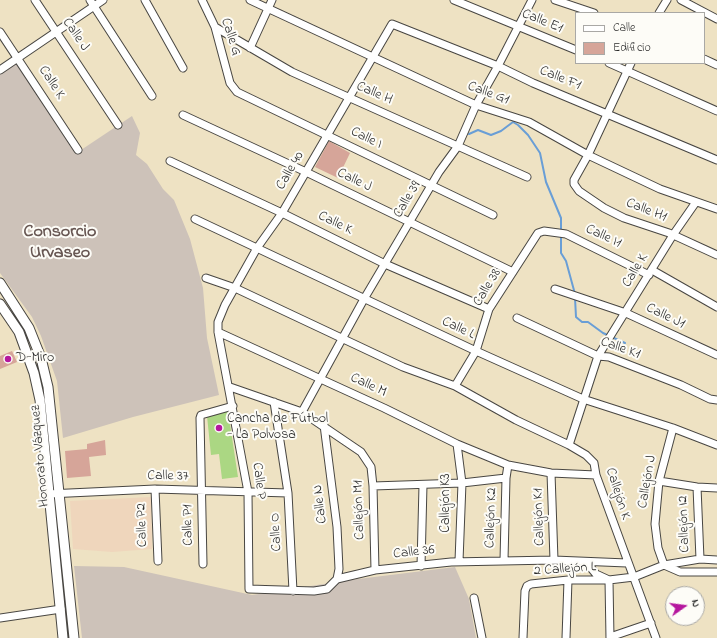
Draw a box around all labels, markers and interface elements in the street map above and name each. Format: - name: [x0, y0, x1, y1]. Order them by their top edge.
- street label: Calle E1: [519, 6, 565, 38]
- legend: [575, 12, 705, 64]
- street label: Calle J: [58, 15, 92, 55]
- street label: Calle G: [216, 16, 244, 58]
- text: Calle: [613, 19, 635, 37]
- text: Edificio: [613, 39, 651, 57]
- street label: Calle K: [34, 63, 68, 103]
- street label: Calle F1: [537, 63, 583, 95]
- street label: Calle H: [353, 79, 395, 109]
- street label: Calle G1: [465, 79, 511, 109]
- street label: Calle I: [347, 124, 385, 154]
- street label: Calle 40: [273, 149, 309, 193]
- street label: Calle J: [334, 165, 374, 197]
- street label: Calle 39: [391, 179, 425, 221]
- street label: Calle H1: [623, 196, 669, 226]
- street label: Calle K: [315, 208, 355, 240]
- street label: Calle I1: [582, 221, 624, 253]
- district label: Consorcio Urvaseo: [24, 222, 96, 264]
- street label: Calle K: [619, 251, 653, 291]
- street label: Calle 38: [470, 266, 506, 310]
- street label: Calle J1: [643, 300, 687, 334]
- street label: Calle L: [439, 314, 477, 344]
- street label: Calle K1: [598, 334, 642, 364]
- place label: D-Miro: [16, 351, 54, 367]
- marker: D-Miro: [3, 354, 13, 364]
- street label: Calle M: [347, 370, 389, 402]
- street label: Honorato Vázquez: [28, 404, 54, 508]
- place label: Cancha de Fútbol - La Polvosa: [227, 412, 328, 444]
- marker: Cancha de Fútbol - La Polvosa: [214, 423, 224, 433]
- street label: Callejón J: [635, 454, 661, 510]
- street label: Calle P: [247, 462, 269, 500]
- street label: Callejón K: [601, 466, 633, 522]
- street label: Calle 37: [147, 468, 189, 486]
- street label: Callejón K3: [439, 473, 455, 533]
- street label: Callejón M1: [351, 480, 369, 540]
- street label: Calle N: [310, 484, 332, 524]
- street label: Callejón K2: [483, 487, 501, 549]
- street label: Callejón K1: [531, 488, 549, 546]
- street label: Callejón I2: [676, 495, 694, 553]
- street label: Calle P2: [134, 503, 152, 547]
- street label: Calle P1: [180, 504, 198, 546]
- street label: Calle O: [268, 512, 286, 552]
- street label: Calle 36: [392, 542, 436, 564]
- street label: 2 Callejón L: [533, 559, 597, 581]
- north arrow: [665, 586, 705, 626]
- text: N: [687, 598, 704, 609]

